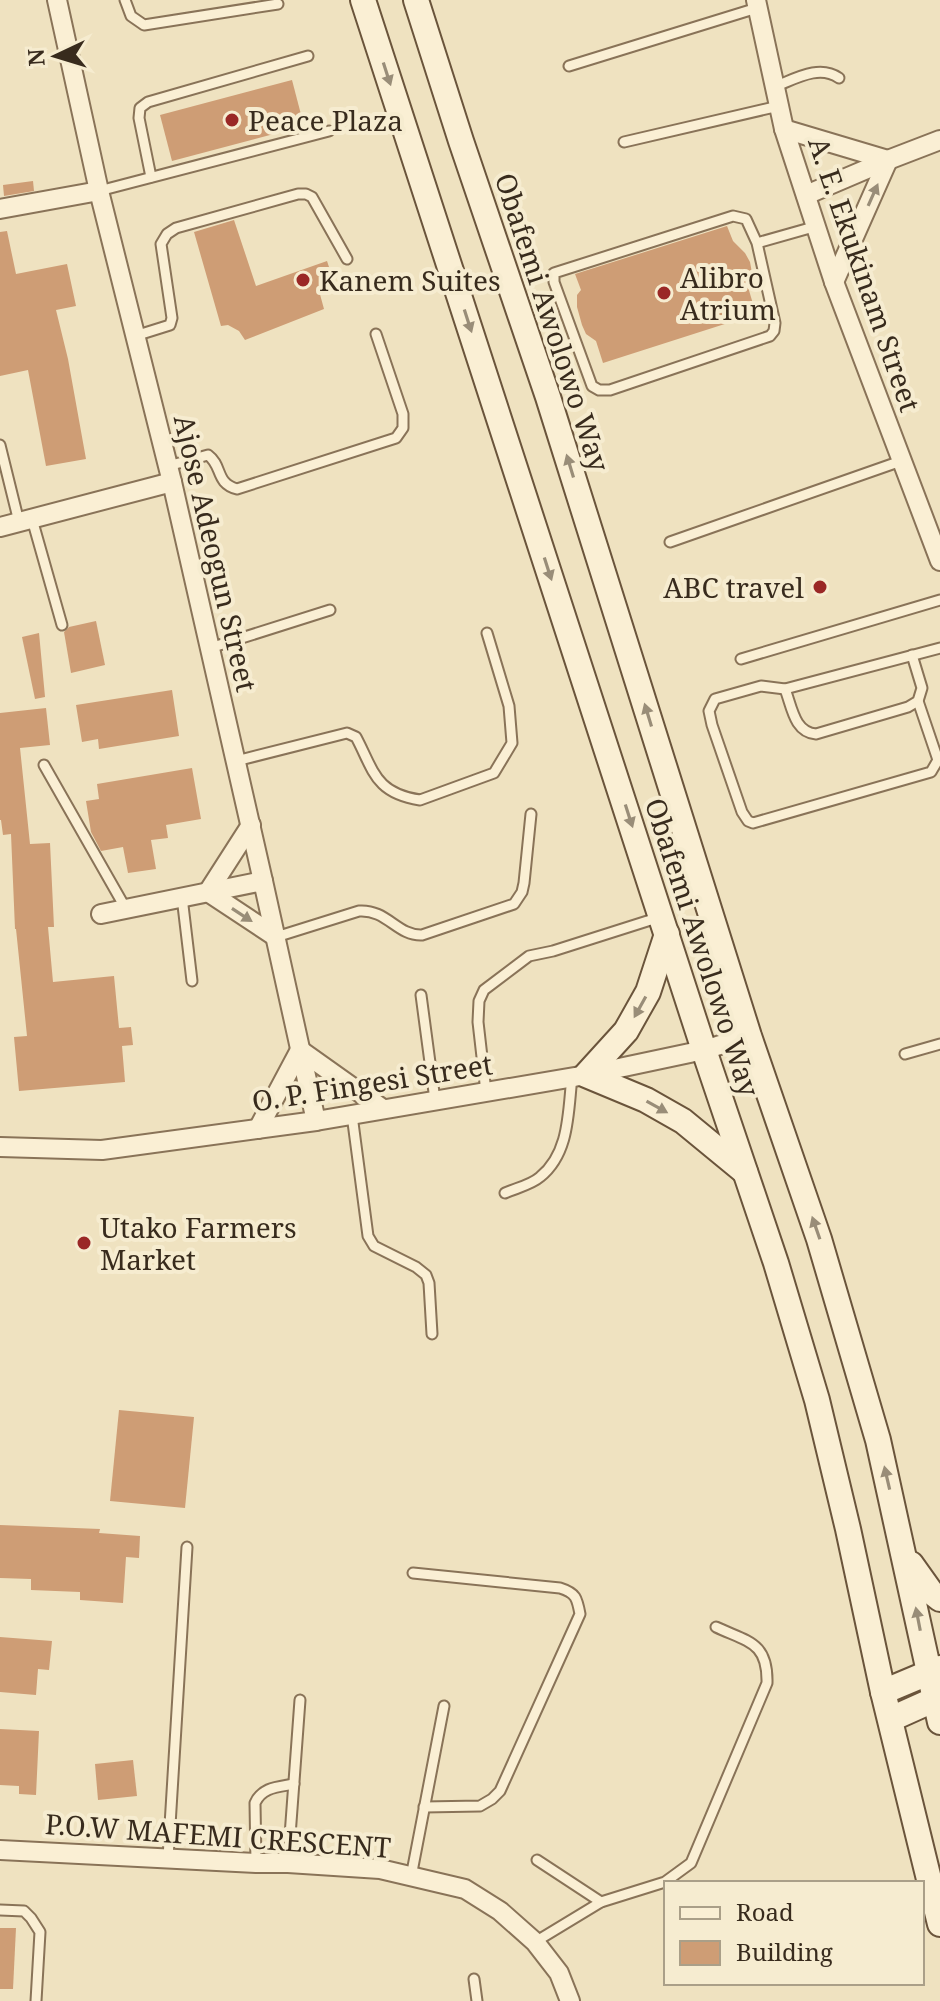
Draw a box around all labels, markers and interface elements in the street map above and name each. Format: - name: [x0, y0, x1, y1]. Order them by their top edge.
- north arrow: [16, 16, 96, 96]
- text: N: [19, 48, 51, 67]
- one-way arrow: [381, 63, 393, 87]
- place label: Peace Plaza: [248, 101, 403, 139]
- marker: Peace Plaza: [223, 111, 241, 129]
- street label: A. E. Ekukinam Street: [800, 131, 930, 417]
- street label: Obafemi Awolowo Way: [487, 168, 619, 476]
- one-way arrow: [866, 184, 879, 207]
- place label: Alibro Atrium: [680, 258, 776, 328]
- place label: Kanem Suites: [319, 261, 501, 299]
- marker: Kanem Suites: [294, 271, 312, 289]
- marker: Alibro Atrium: [655, 284, 673, 302]
- one-way arrow: [463, 309, 475, 333]
- street label: Ajose Adeogun Street: [166, 411, 266, 695]
- one-way arrow: [563, 454, 576, 478]
- one-way arrow: [543, 557, 555, 581]
- place label: ABC travel: [663, 568, 804, 606]
- marker: ABC travel: [811, 578, 829, 596]
- one-way arrow: [641, 702, 654, 726]
- street label: Obafemi Awolowo Way: [637, 793, 769, 1101]
- one-way arrow: [623, 804, 635, 828]
- one-way arrow: [231, 907, 253, 921]
- one-way arrow: [633, 995, 647, 1018]
- street label: O. P. Fingesi Street: [249, 1044, 495, 1120]
- one-way arrow: [646, 1099, 668, 1113]
- place label: Utako Farmers Market: [100, 1208, 297, 1278]
- one-way arrow: [809, 1216, 821, 1240]
- marker: Utako Farmers Market: [75, 1234, 93, 1252]
- one-way arrow: [880, 1465, 893, 1490]
- one-way arrow: [911, 1606, 923, 1631]
- street label: P.O.W MAFEMI CRESCENT: [44, 1804, 392, 1866]
- legend: [664, 1881, 924, 1985]
- text: Road: [736, 1895, 794, 1928]
- text: Building: [736, 1935, 833, 1968]

